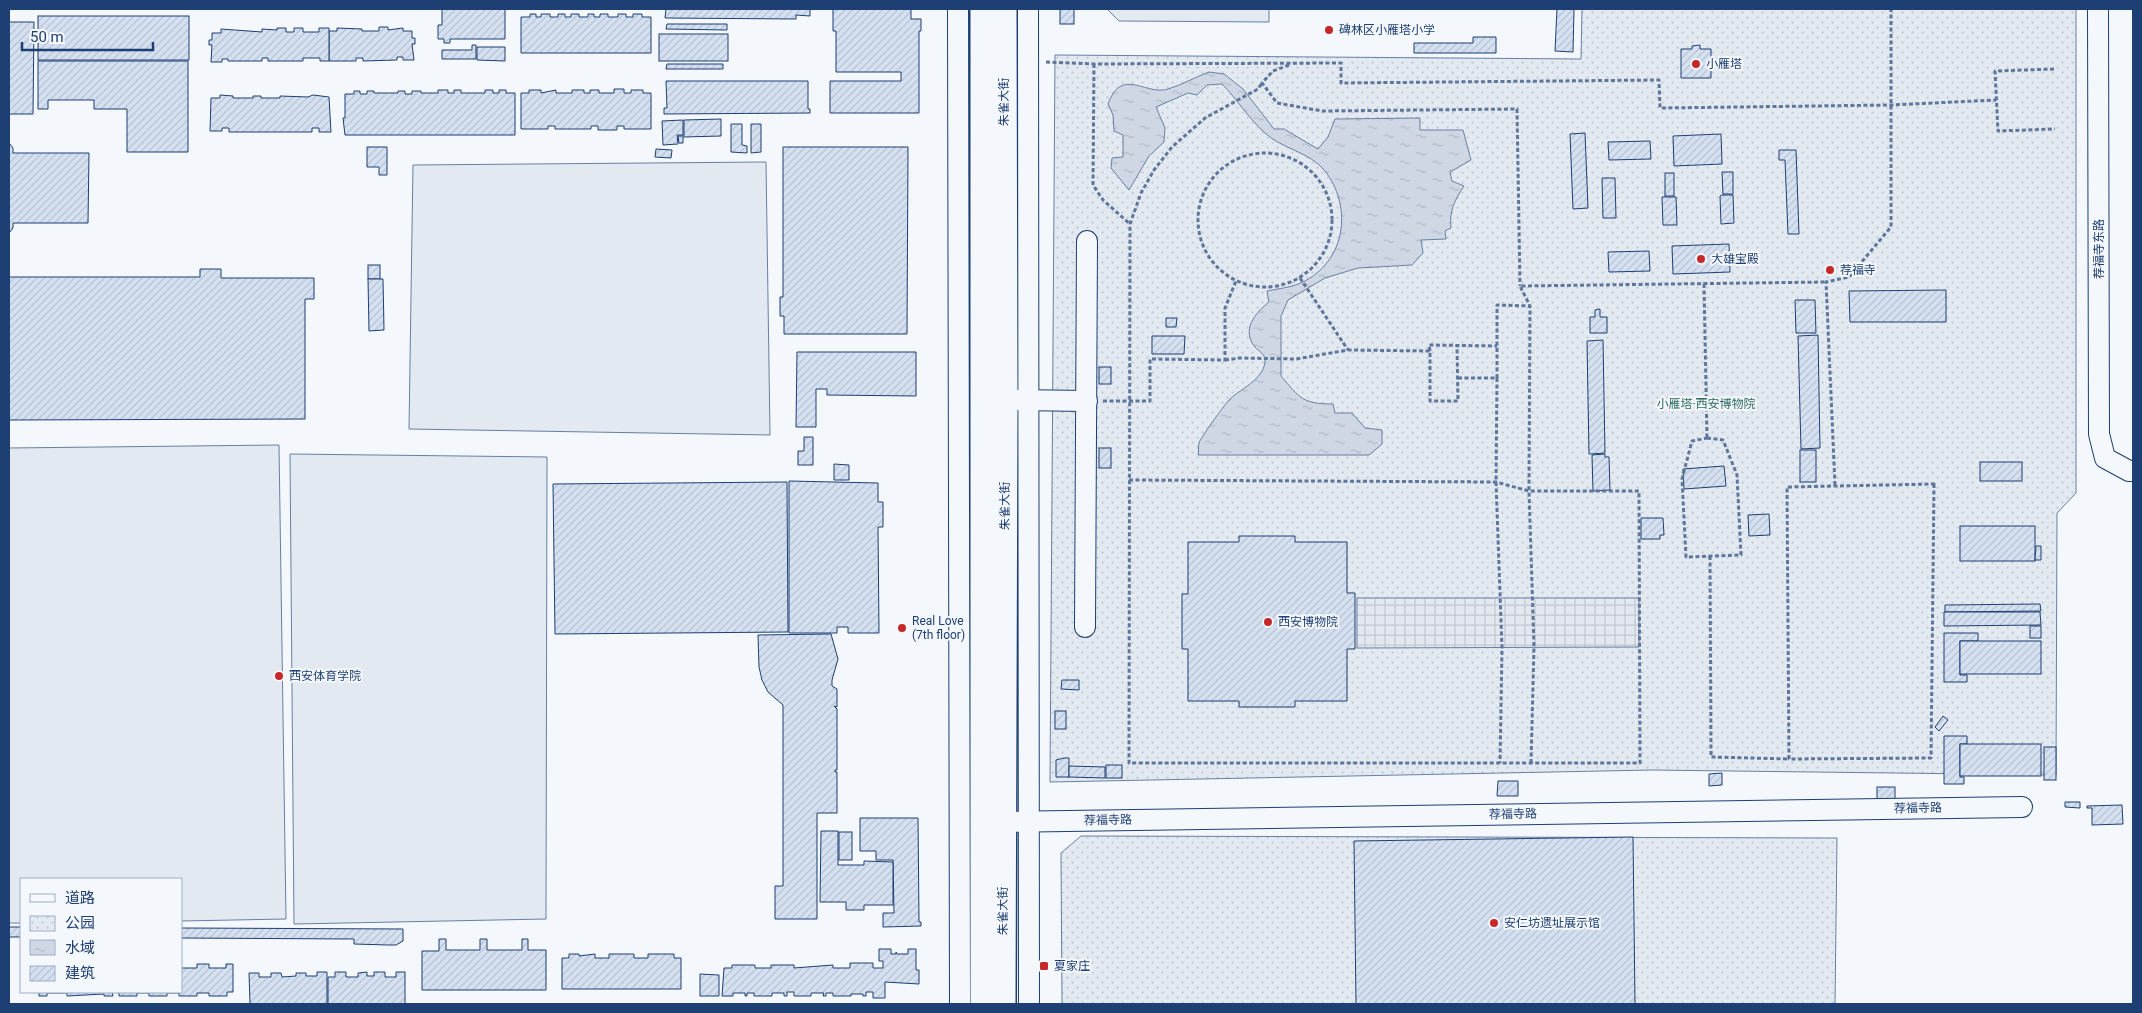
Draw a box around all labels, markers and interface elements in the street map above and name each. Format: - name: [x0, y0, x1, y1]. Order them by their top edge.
- scale bar: [22, 20, 154, 52]
- place label: 碑林区小雁塔小学: [1339, 23, 1435, 37]
- marker: 碑林区小雁塔小学: [1323, 24, 1335, 36]
- text: 50 m: [30, 28, 64, 46]
- place label: 小雁塔: [1706, 57, 1742, 71]
- marker: 小雁塔: [1690, 58, 1702, 70]
- street label: 朱雀大街: [997, 78, 1011, 126]
- street label: 荐福寺东路: [2092, 219, 2106, 279]
- place label: 大雄宝殿: [1711, 252, 1759, 266]
- marker: 大雄宝殿: [1695, 253, 1707, 265]
- place label: 荐福寺: [1840, 263, 1876, 277]
- marker: 荐福寺: [1824, 264, 1836, 276]
- park label: 小雁塔·西安博物院: [1656, 397, 1756, 411]
- street label: 朱雀大街: [998, 482, 1012, 530]
- place label: Real Love (7th floor): [912, 614, 965, 642]
- place label: 西安博物院: [1278, 615, 1338, 629]
- marker: 西安博物院: [1262, 616, 1274, 628]
- marker: Real Love (7th floor): [896, 622, 908, 634]
- place label: 西安体育学院: [289, 669, 361, 683]
- marker: 西安体育学院: [273, 670, 285, 682]
- street label: 荐福寺路: [1894, 801, 1942, 815]
- street label: 荐福寺路: [1489, 807, 1537, 821]
- street label: 荐福寺路: [1084, 813, 1132, 827]
- legend: [20, 878, 182, 993]
- street label: 朱雀大街: [996, 887, 1010, 935]
- text: 道路: [65, 889, 95, 907]
- text: 公园: [65, 914, 95, 932]
- place label: 安仁坊遗址展示馆: [1504, 916, 1600, 930]
- marker: 安仁坊遗址展示馆: [1488, 917, 1500, 929]
- text: 水域: [65, 939, 95, 957]
- place label: 夏家庄: [1054, 959, 1090, 973]
- marker: 夏家庄: [1038, 960, 1050, 972]
- text: 建筑: [65, 964, 95, 982]

